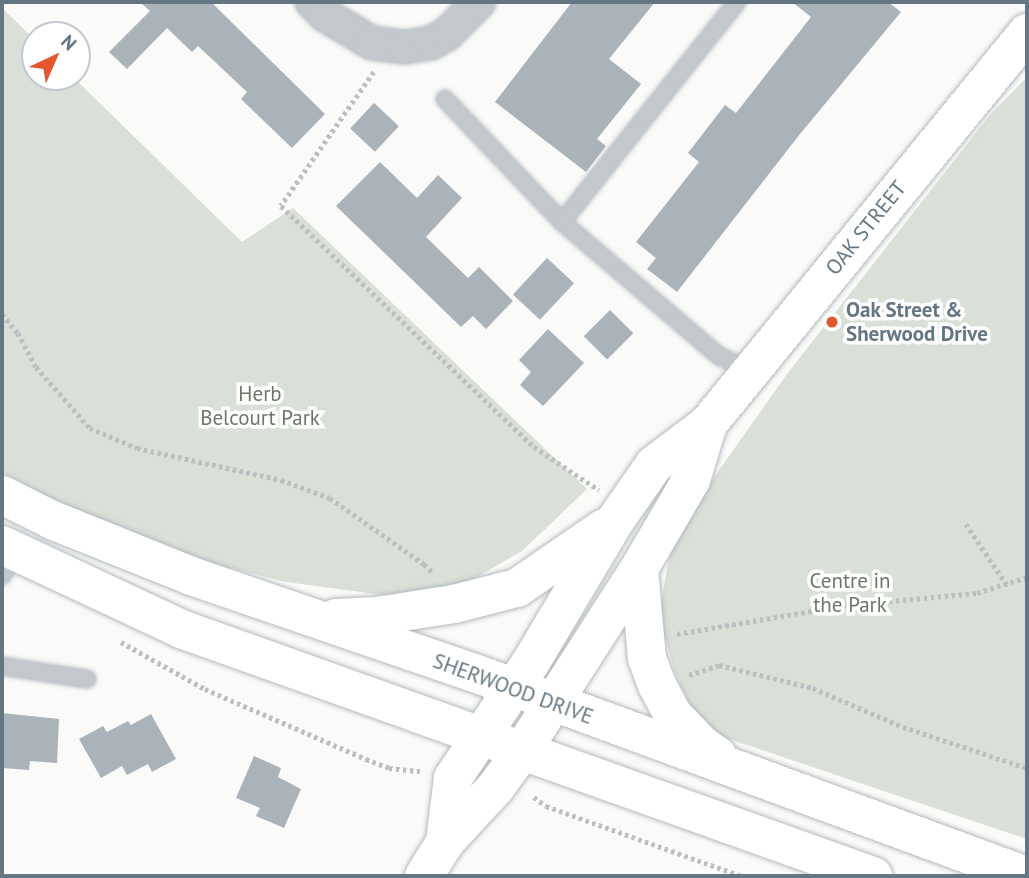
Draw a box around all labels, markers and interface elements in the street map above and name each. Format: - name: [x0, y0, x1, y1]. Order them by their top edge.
- north arrow: [21, 21, 91, 91]
- text: N: [56, 29, 82, 55]
- street label: OAK STREET: [820, 176, 912, 280]
- place label: Oak Street & Sherwood Drive: [846, 297, 988, 347]
- marker: Oak Street & Sherwood Drive: [824, 314, 840, 330]
- park label: Herb Belcourt Park: [200, 381, 320, 431]
- park label: Centre in the Park: [809, 568, 891, 618]
- street label: SHERWOOD DRIVE: [429, 648, 597, 730]

